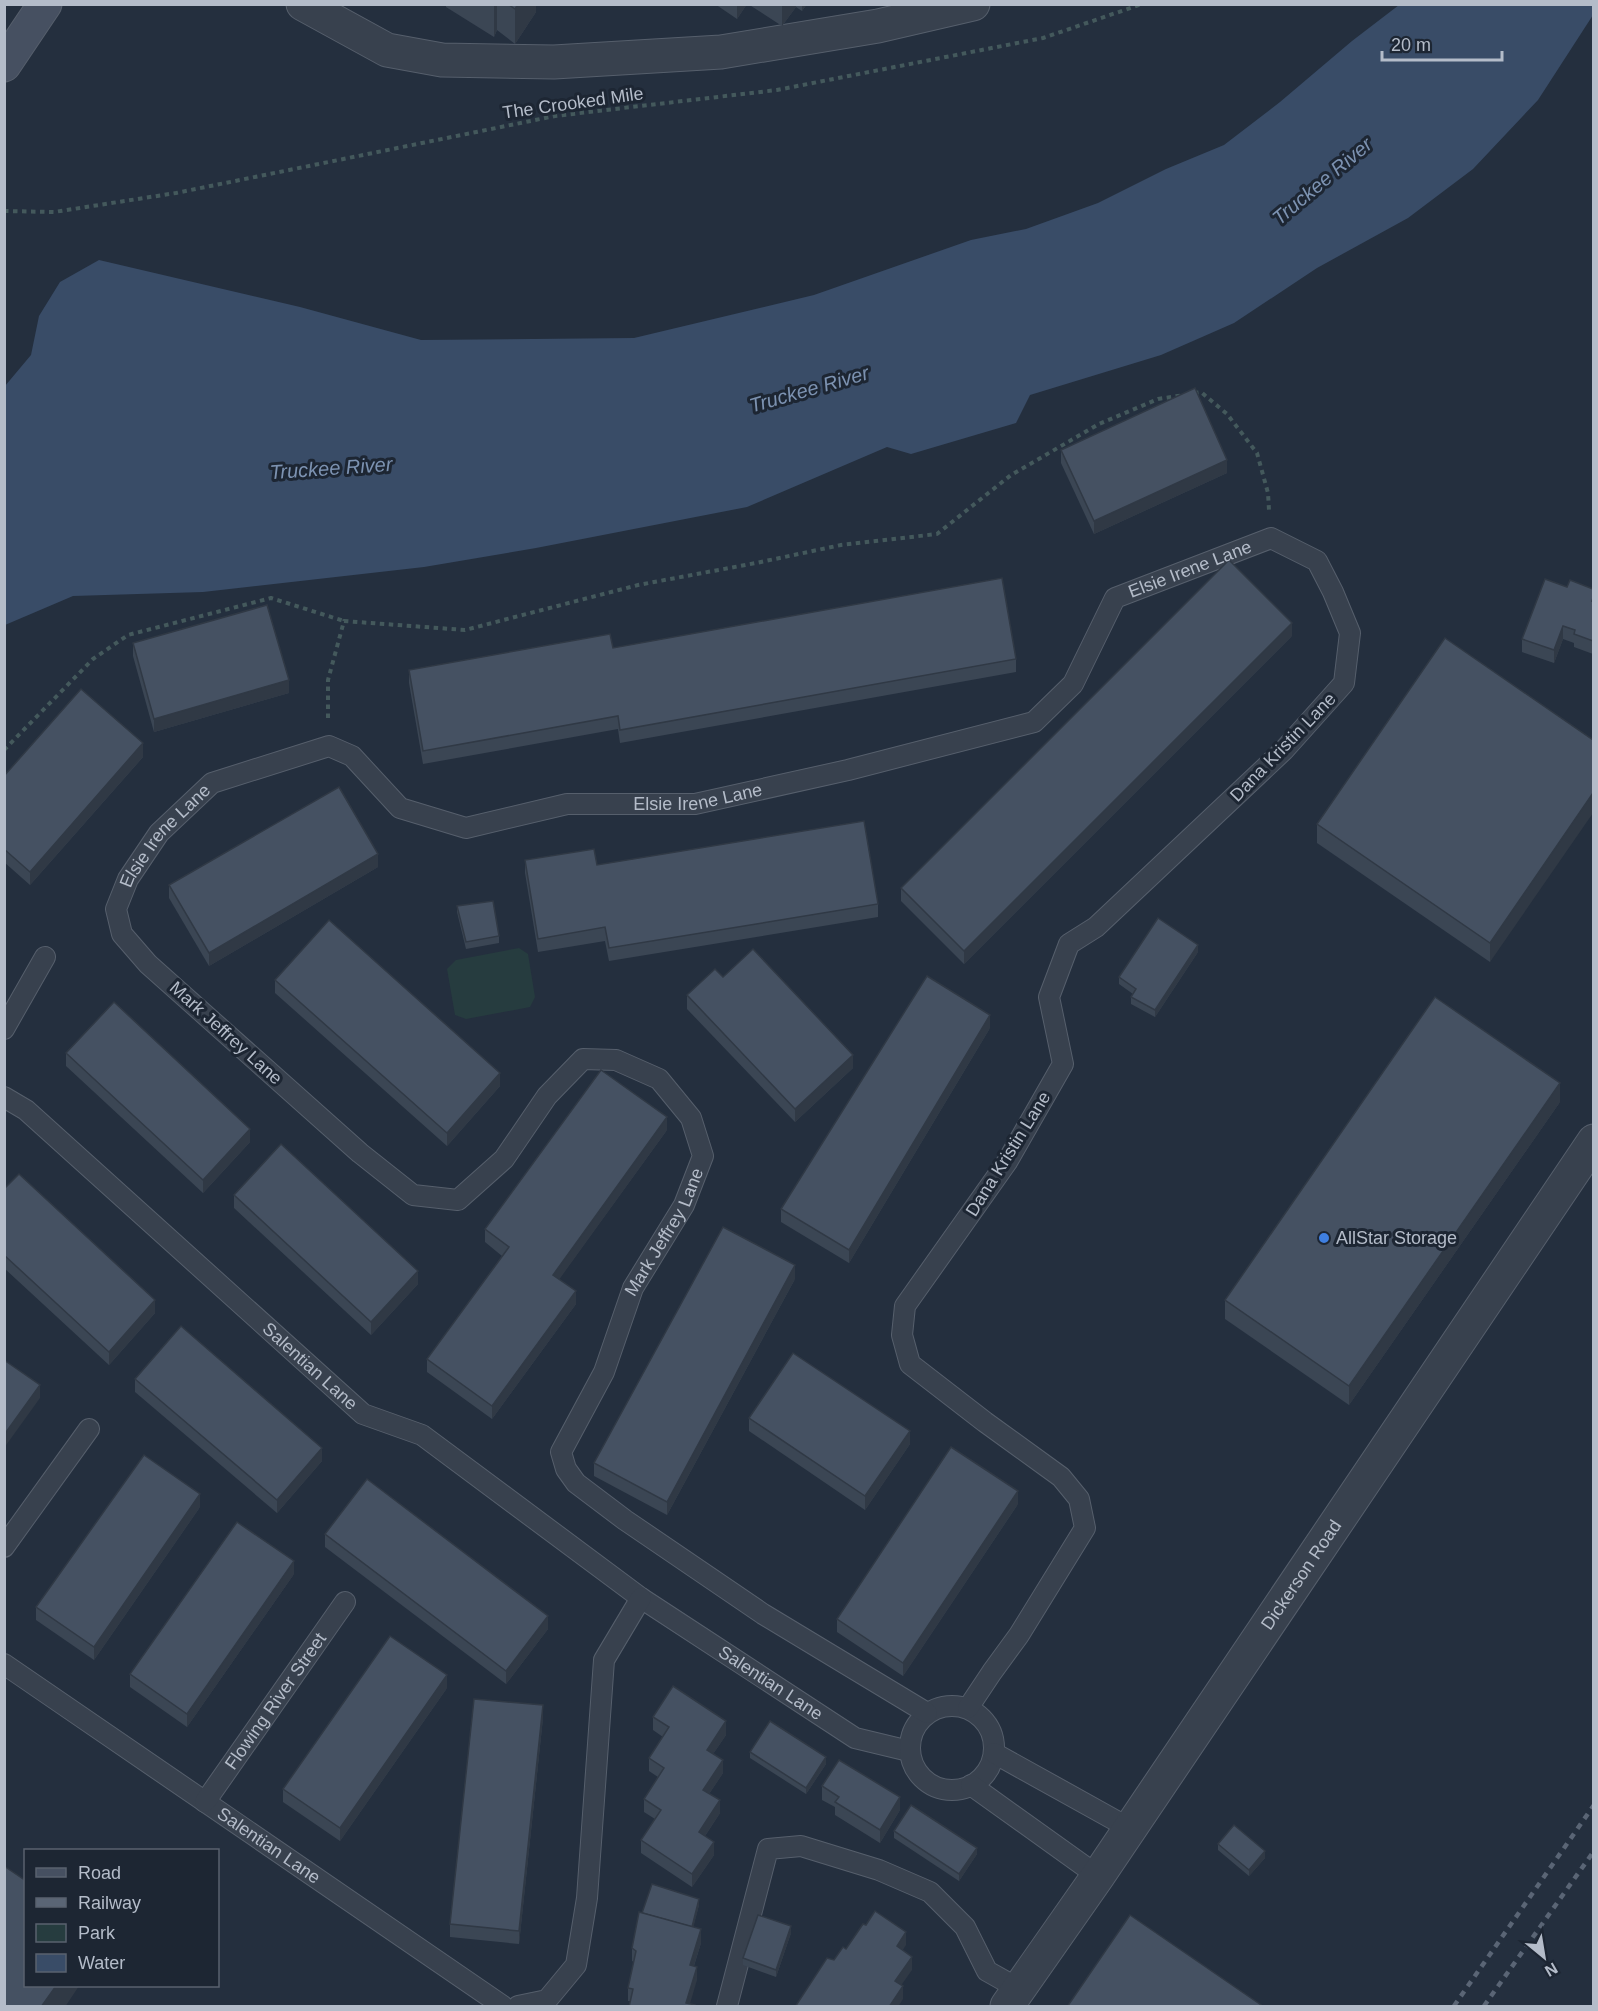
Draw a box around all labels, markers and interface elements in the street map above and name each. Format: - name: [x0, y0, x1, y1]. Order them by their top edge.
- scale bar: [1382, 24, 1502, 62]
- text: 20 m: [1391, 35, 1431, 55]
- street label: The Crooked Mile: [501, 83, 645, 123]
- water label: Truckee River: [1268, 132, 1377, 229]
- water label: Truckee River: [747, 361, 872, 417]
- water label: Truckee River: [269, 453, 394, 483]
- street label: Elsie Irene Lane: [1126, 536, 1254, 602]
- street label: Dana Kristin Lane: [1226, 689, 1340, 805]
- street label: Elsie Irene Lane: [633, 779, 764, 814]
- street label: Elsie Irene Lane: [116, 780, 214, 890]
- street label: Mark Jeffrey Lane: [166, 977, 286, 1089]
- street label: Dana Kristin Lane: [962, 1088, 1054, 1220]
- street label: Mark Jeffrey Lane: [621, 1165, 707, 1300]
- place label: AllStar Storage: [1336, 1228, 1457, 1248]
- marker: AllStar Storage: [1317, 1231, 1331, 1245]
- street label: Salentian Lane: [259, 1318, 361, 1414]
- street label: Dickerson Road: [1257, 1516, 1345, 1634]
- street label: Flowing River Street: [221, 1629, 330, 1773]
- street label: Salentian Lane: [715, 1642, 826, 1724]
- street label: Salentian Lane: [214, 1803, 324, 1888]
- legend: [24, 1849, 219, 1987]
- text: Road: [78, 1863, 121, 1883]
- text: Railway: [78, 1893, 141, 1913]
- text: Park: [78, 1923, 116, 1943]
- north arrow: [1514, 1927, 1574, 1987]
- text: Water: [78, 1953, 125, 1973]
- text: N: [1542, 1959, 1561, 1980]

